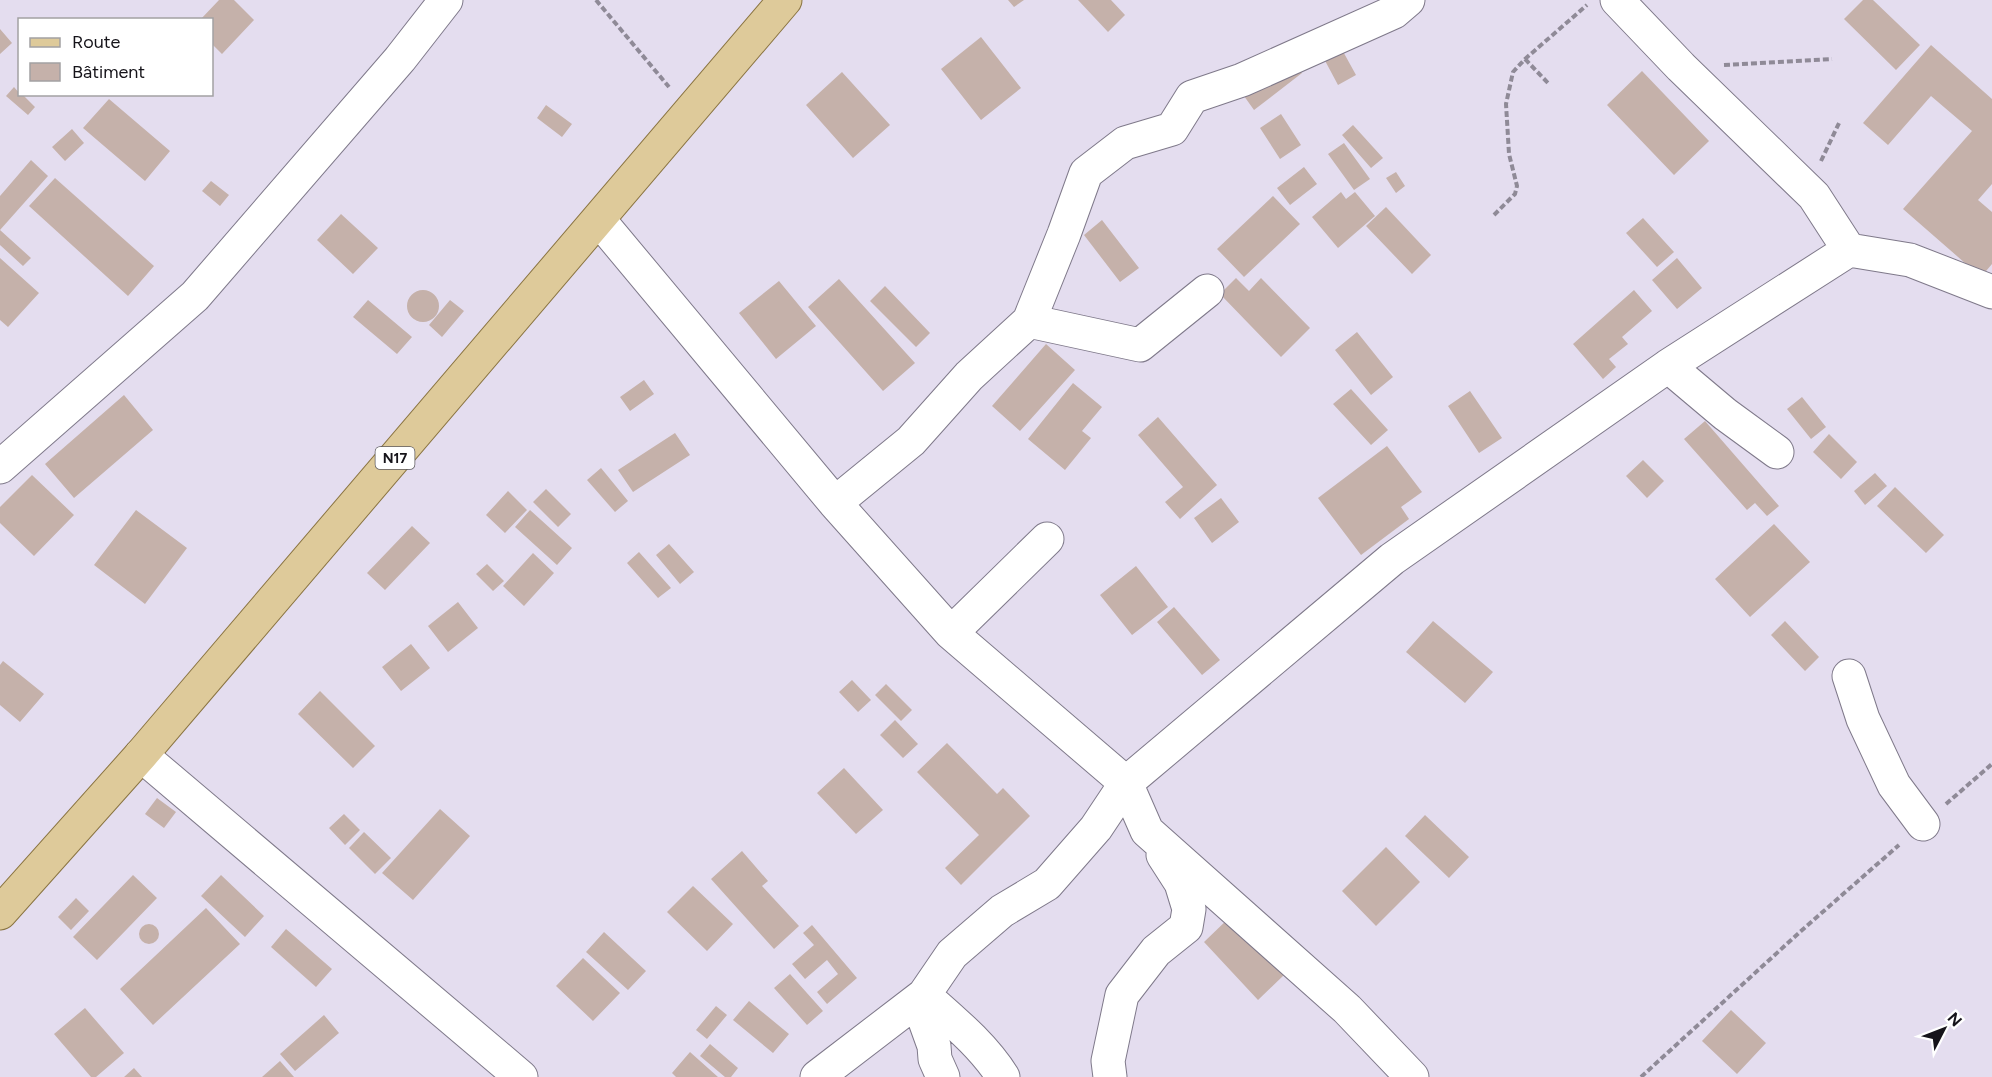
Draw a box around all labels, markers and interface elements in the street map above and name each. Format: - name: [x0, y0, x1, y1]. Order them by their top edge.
- legend: [18, 18, 213, 96]
- text: Route: [72, 31, 121, 53]
- text: Bâtiment: [72, 61, 145, 83]
- road number: N17: [376, 447, 414, 469]
- north arrow: [1914, 999, 1974, 1059]
- text: N: [1944, 1008, 1966, 1030]

